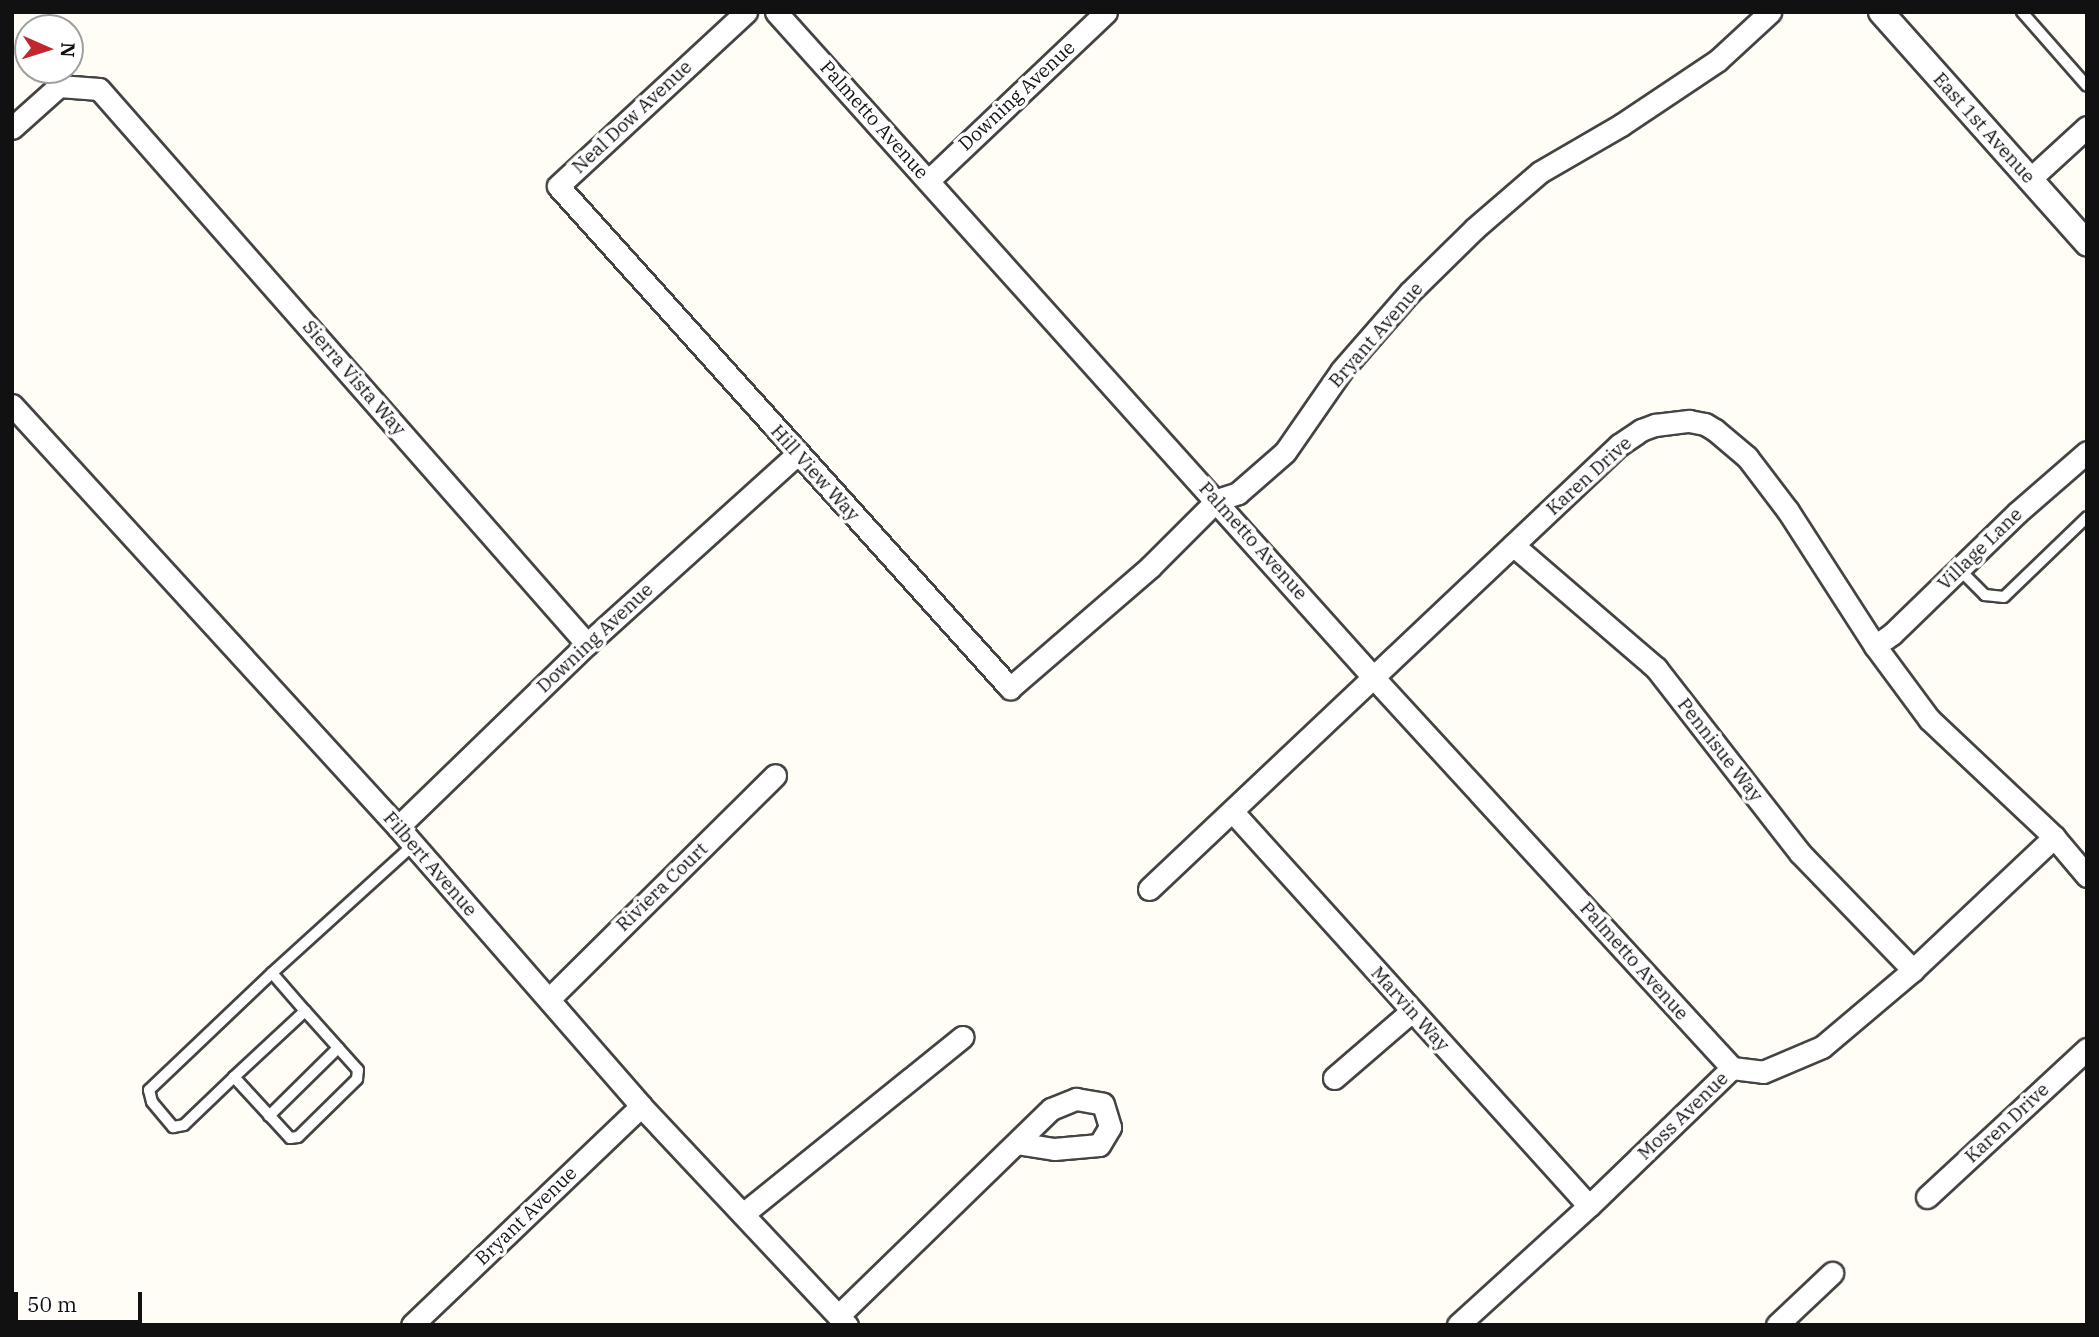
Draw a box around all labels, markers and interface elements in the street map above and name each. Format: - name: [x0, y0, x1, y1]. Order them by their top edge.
- north arrow: [14, 14, 84, 84]
- street label: Downing Avenue: [954, 36, 1080, 156]
- text: N: [56, 42, 80, 58]
- street label: Neal Dow Avenue: [567, 56, 697, 178]
- street label: Palmetto Avenue: [815, 56, 933, 184]
- street label: East 1st Avenue: [1928, 68, 2040, 188]
- street label: Bryant Avenue: [1324, 278, 1428, 392]
- street label: Sierra Vista Way: [298, 316, 410, 440]
- street label: Hill View Way: [766, 420, 864, 526]
- street label: Karen Drive: [1542, 432, 1636, 520]
- street label: Palmetto Avenue: [1194, 477, 1312, 605]
- street label: Village Lane: [1933, 503, 2027, 595]
- street label: Downing Avenue: [532, 578, 658, 698]
- street label: Pennisue Way: [1672, 694, 1768, 806]
- street label: Filbert Avenue: [378, 807, 482, 921]
- street label: Riviera Court: [612, 838, 712, 936]
- street label: Palmetto Avenue: [1575, 897, 1693, 1025]
- street label: Marvin Way: [1366, 962, 1454, 1056]
- street label: Moss Avenue: [1633, 1067, 1733, 1165]
- street label: Karen Drive: [1960, 1078, 2054, 1168]
- street label: Bryant Avenue: [471, 1162, 581, 1270]
- scale bar: [18, 1278, 145, 1322]
- text: 50 m: [27, 1290, 77, 1318]

